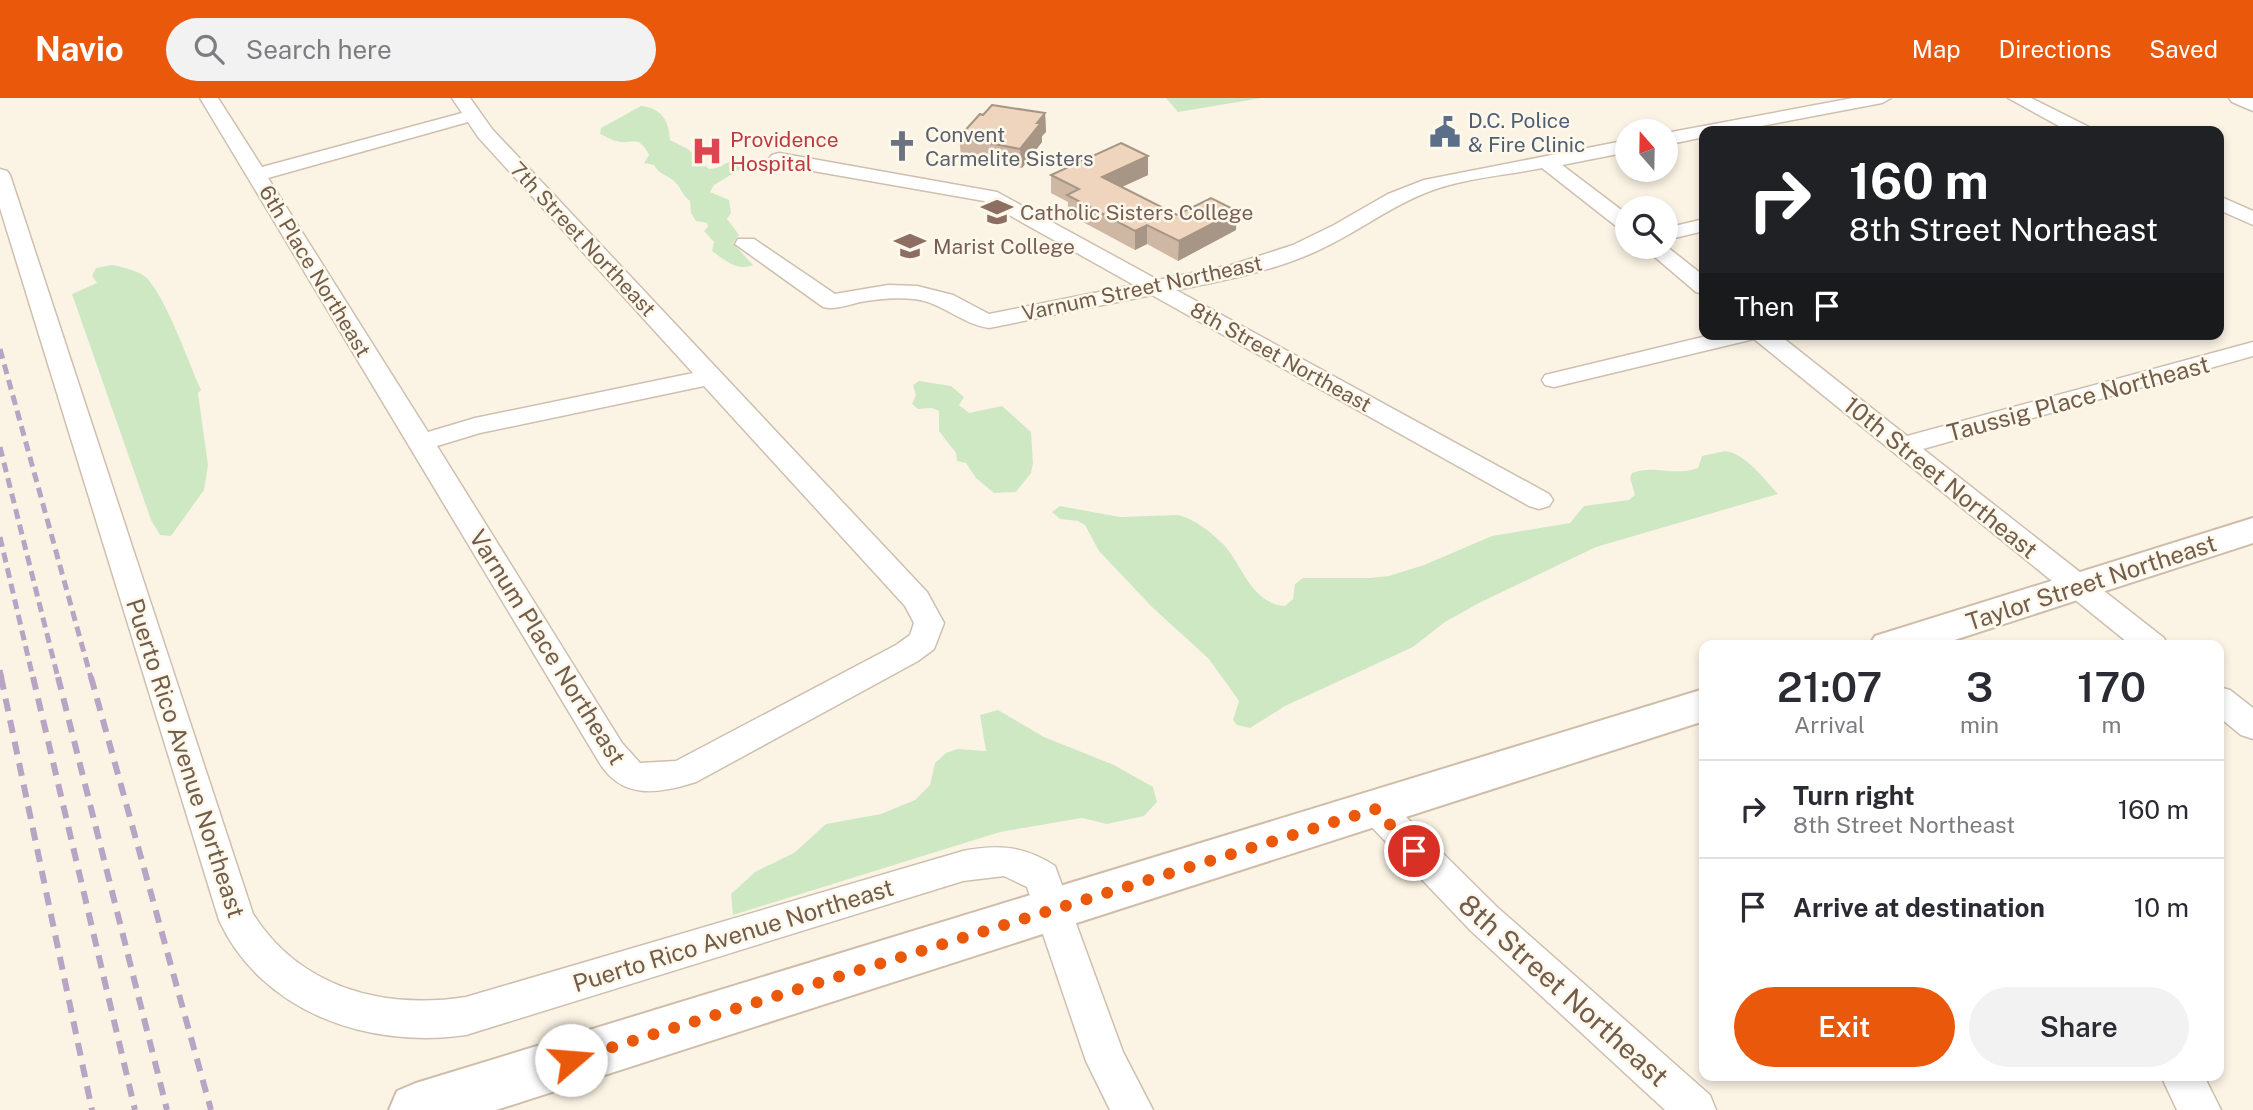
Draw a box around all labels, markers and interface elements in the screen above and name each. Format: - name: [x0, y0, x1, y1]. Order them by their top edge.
- search box: [166, 18, 656, 81]
- text: Navio: [35, 30, 124, 68]
- icon: search: [190, 30, 228, 68]
- text: Search here: [246, 34, 392, 65]
- text: Map: [1912, 35, 1961, 63]
- text: Directions: [1999, 35, 2111, 63]
- text: Saved: [2149, 35, 2218, 63]
- place label: D.C. Police & Fire Clinic: [1468, 108, 1585, 157]
- public building icon: D.C. Police & Fire Clinic: [1428, 115, 1462, 149]
- north arrow: [1615, 119, 1678, 182]
- map controls: [1615, 119, 1678, 259]
- place label: Convent Carmelite Sisters: [925, 122, 1094, 171]
- place label: Providence Hospital: [730, 127, 839, 176]
- church icon: Convent Carmelite Sisters: [885, 129, 919, 163]
- hospital icon: Providence Hospital: [690, 134, 724, 168]
- text: 160 m: [1849, 152, 1989, 210]
- icon: right: [1734, 154, 1825, 245]
- street label: 7th Street Northeast: [505, 157, 661, 321]
- street label: 6th Place Northeast: [254, 181, 376, 361]
- school or university icon: Catholic Sisters College: [980, 195, 1014, 229]
- button: search: [1615, 196, 1678, 259]
- place label: Catholic Sisters College: [1020, 200, 1253, 225]
- text: 8th Street Northeast: [1849, 211, 2158, 248]
- school or university icon: Marist College: [893, 229, 927, 263]
- place label: Marist College: [933, 234, 1075, 259]
- street label: Varnum Street Northeast: [1020, 250, 1264, 326]
- icon: arrive: [1808, 287, 1846, 325]
- text: Then: [1734, 291, 1794, 322]
- street label: 8th Street Northeast: [1186, 297, 1376, 417]
- street label: Taussig Place Northeast: [1944, 349, 2212, 447]
- street label: 10th Street Northeast: [1839, 390, 2043, 564]
- street label: Varnum Place Northeast: [464, 524, 632, 770]
- street label: Taylor Street Northeast: [1962, 528, 2220, 636]
- street label: Puerto Rico Avenue Northeast: [121, 595, 251, 921]
- text: 21:07: [1777, 662, 1882, 711]
- text: 3: [1966, 662, 1993, 711]
- text: 170: [2077, 662, 2146, 711]
- text: Arrival: [1794, 711, 1865, 738]
- text: min: [1960, 711, 1999, 738]
- text: m: [2102, 711, 2121, 738]
- text: Turn right: [1793, 780, 1915, 811]
- icon: right: [1734, 790, 1772, 828]
- text: 160 m: [2118, 794, 2189, 825]
- text: 8th Street Northeast: [1793, 811, 2015, 838]
- pin: [1384, 821, 1444, 881]
- icon: arrive: [1395, 832, 1433, 870]
- street label: Puerto Rico Avenue Northeast: [569, 873, 897, 997]
- street label: 8th Street Northeast: [1452, 887, 1676, 1093]
- icon: arrive: [1734, 888, 1772, 926]
- text: Arrive at destination: [1793, 892, 2045, 923]
- text: 10 m: [2134, 892, 2189, 923]
- button: Exit: [1734, 987, 1955, 1067]
- button: Share: [1969, 987, 2189, 1067]
- position arrow: [534, 1023, 608, 1097]

